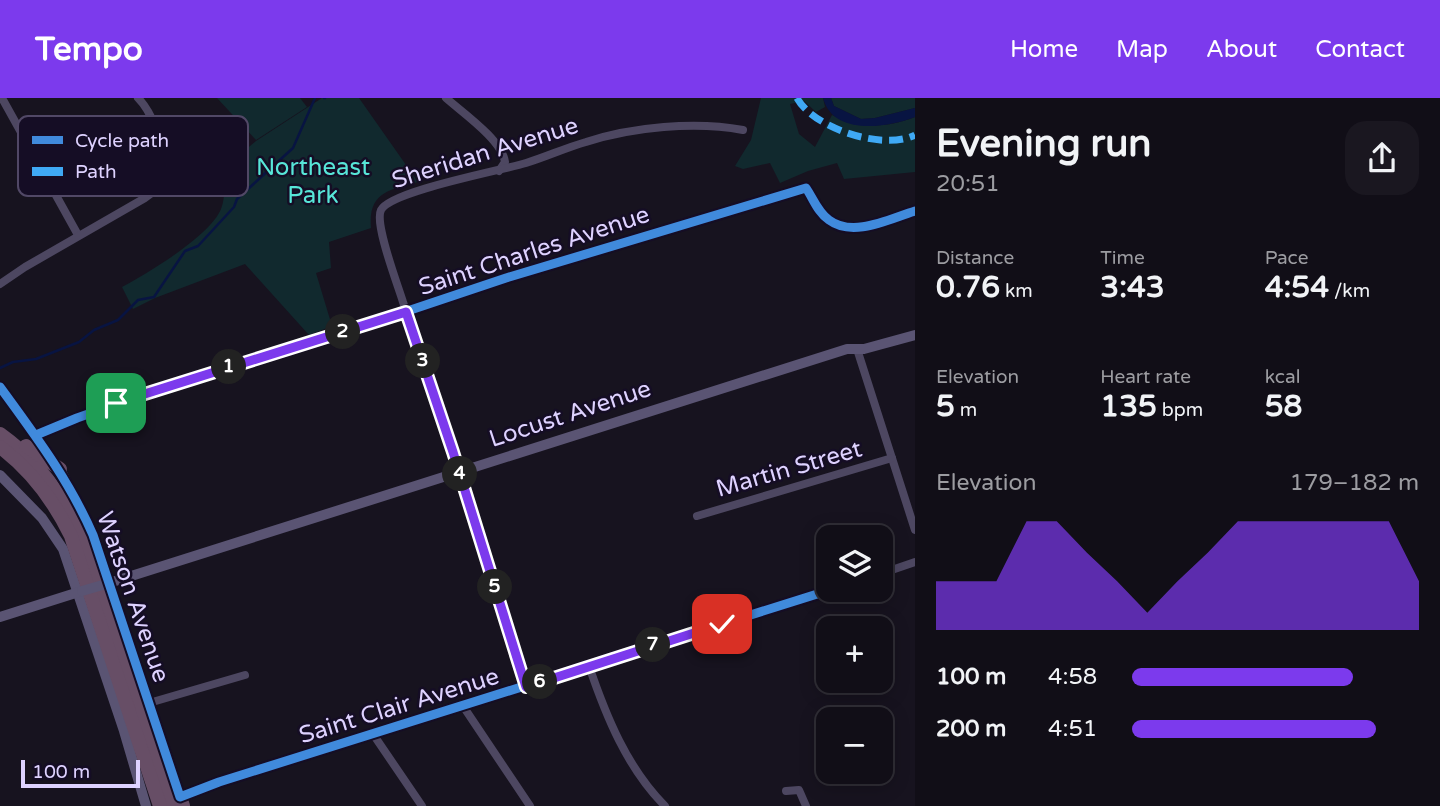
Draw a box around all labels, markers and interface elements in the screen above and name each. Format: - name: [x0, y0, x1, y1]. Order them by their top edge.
- text: Tempo: [35, 30, 143, 69]
- text: Home: [1010, 35, 1078, 64]
- text: Map: [1116, 35, 1168, 64]
- text: About: [1206, 35, 1277, 64]
- text: Contact: [1315, 35, 1405, 64]
- street label: Sheridan Avenue: [388, 111, 582, 195]
- legend: [18, 116, 248, 196]
- text: Evening run: [936, 121, 1151, 167]
- button: share: [1345, 121, 1419, 195]
- text: Cycle path: [75, 130, 169, 152]
- park label: Northeast Park: [256, 153, 370, 210]
- text: Path: [75, 161, 117, 183]
- text: 20:51: [936, 170, 1000, 198]
- street label: Saint Charles Avenue: [415, 200, 653, 302]
- text: Distance: [936, 247, 1014, 269]
- text: Time: [1100, 247, 1145, 269]
- text: Pace: [1265, 247, 1308, 269]
- text: 0.76: [936, 269, 1000, 306]
- text: 3:43: [1100, 269, 1165, 306]
- text: 4:54: [1265, 269, 1329, 306]
- text: km: [1000, 280, 1033, 302]
- text: /km: [1329, 280, 1370, 302]
- pin: 2: [326, 314, 360, 350]
- text: 2: [337, 320, 348, 342]
- pin: 3: [406, 344, 440, 378]
- text: 3: [417, 349, 428, 371]
- pin: 1: [212, 350, 246, 384]
- text: 1: [223, 355, 234, 377]
- text: Elevation: [936, 366, 1019, 388]
- text: Heart rate: [1100, 366, 1191, 388]
- text: kcal: [1265, 366, 1300, 388]
- pin: [86, 373, 146, 433]
- street label: Locust Avenue: [485, 374, 655, 454]
- icon: arrive: [97, 384, 135, 422]
- text: 5: [936, 388, 955, 425]
- text: 135: [1100, 388, 1157, 425]
- text: 58: [1265, 388, 1302, 425]
- text: m: [955, 399, 977, 421]
- text: bpm: [1157, 399, 1203, 421]
- street label: Martin Street: [713, 434, 865, 504]
- pin: 4: [442, 456, 477, 492]
- text: 4: [454, 462, 465, 484]
- text: Elevation: [936, 469, 1037, 497]
- text: 179–182 m: [1290, 469, 1419, 497]
- street label: Watson Avenue: [90, 508, 176, 686]
- map controls: [816, 525, 893, 784]
- button: layers: [816, 525, 893, 602]
- pin: 5: [477, 570, 512, 604]
- text: 5: [489, 575, 500, 597]
- pin: [692, 594, 752, 654]
- icon: check: [703, 605, 741, 643]
- button: +: [816, 616, 893, 693]
- pin: 7: [636, 628, 670, 662]
- text: 7: [647, 633, 658, 655]
- street label: Saint Clair Avenue: [296, 662, 502, 750]
- text: 100 m: [936, 663, 1006, 691]
- text: 4:58: [1048, 663, 1097, 691]
- pin: 6: [522, 664, 558, 700]
- text: 6: [534, 670, 545, 692]
- button: −: [816, 707, 893, 784]
- text: 200 m: [936, 715, 1006, 743]
- text: 4:51: [1048, 715, 1097, 743]
- scale bar: [21, 757, 140, 789]
- text: 100 m: [32, 761, 90, 783]

